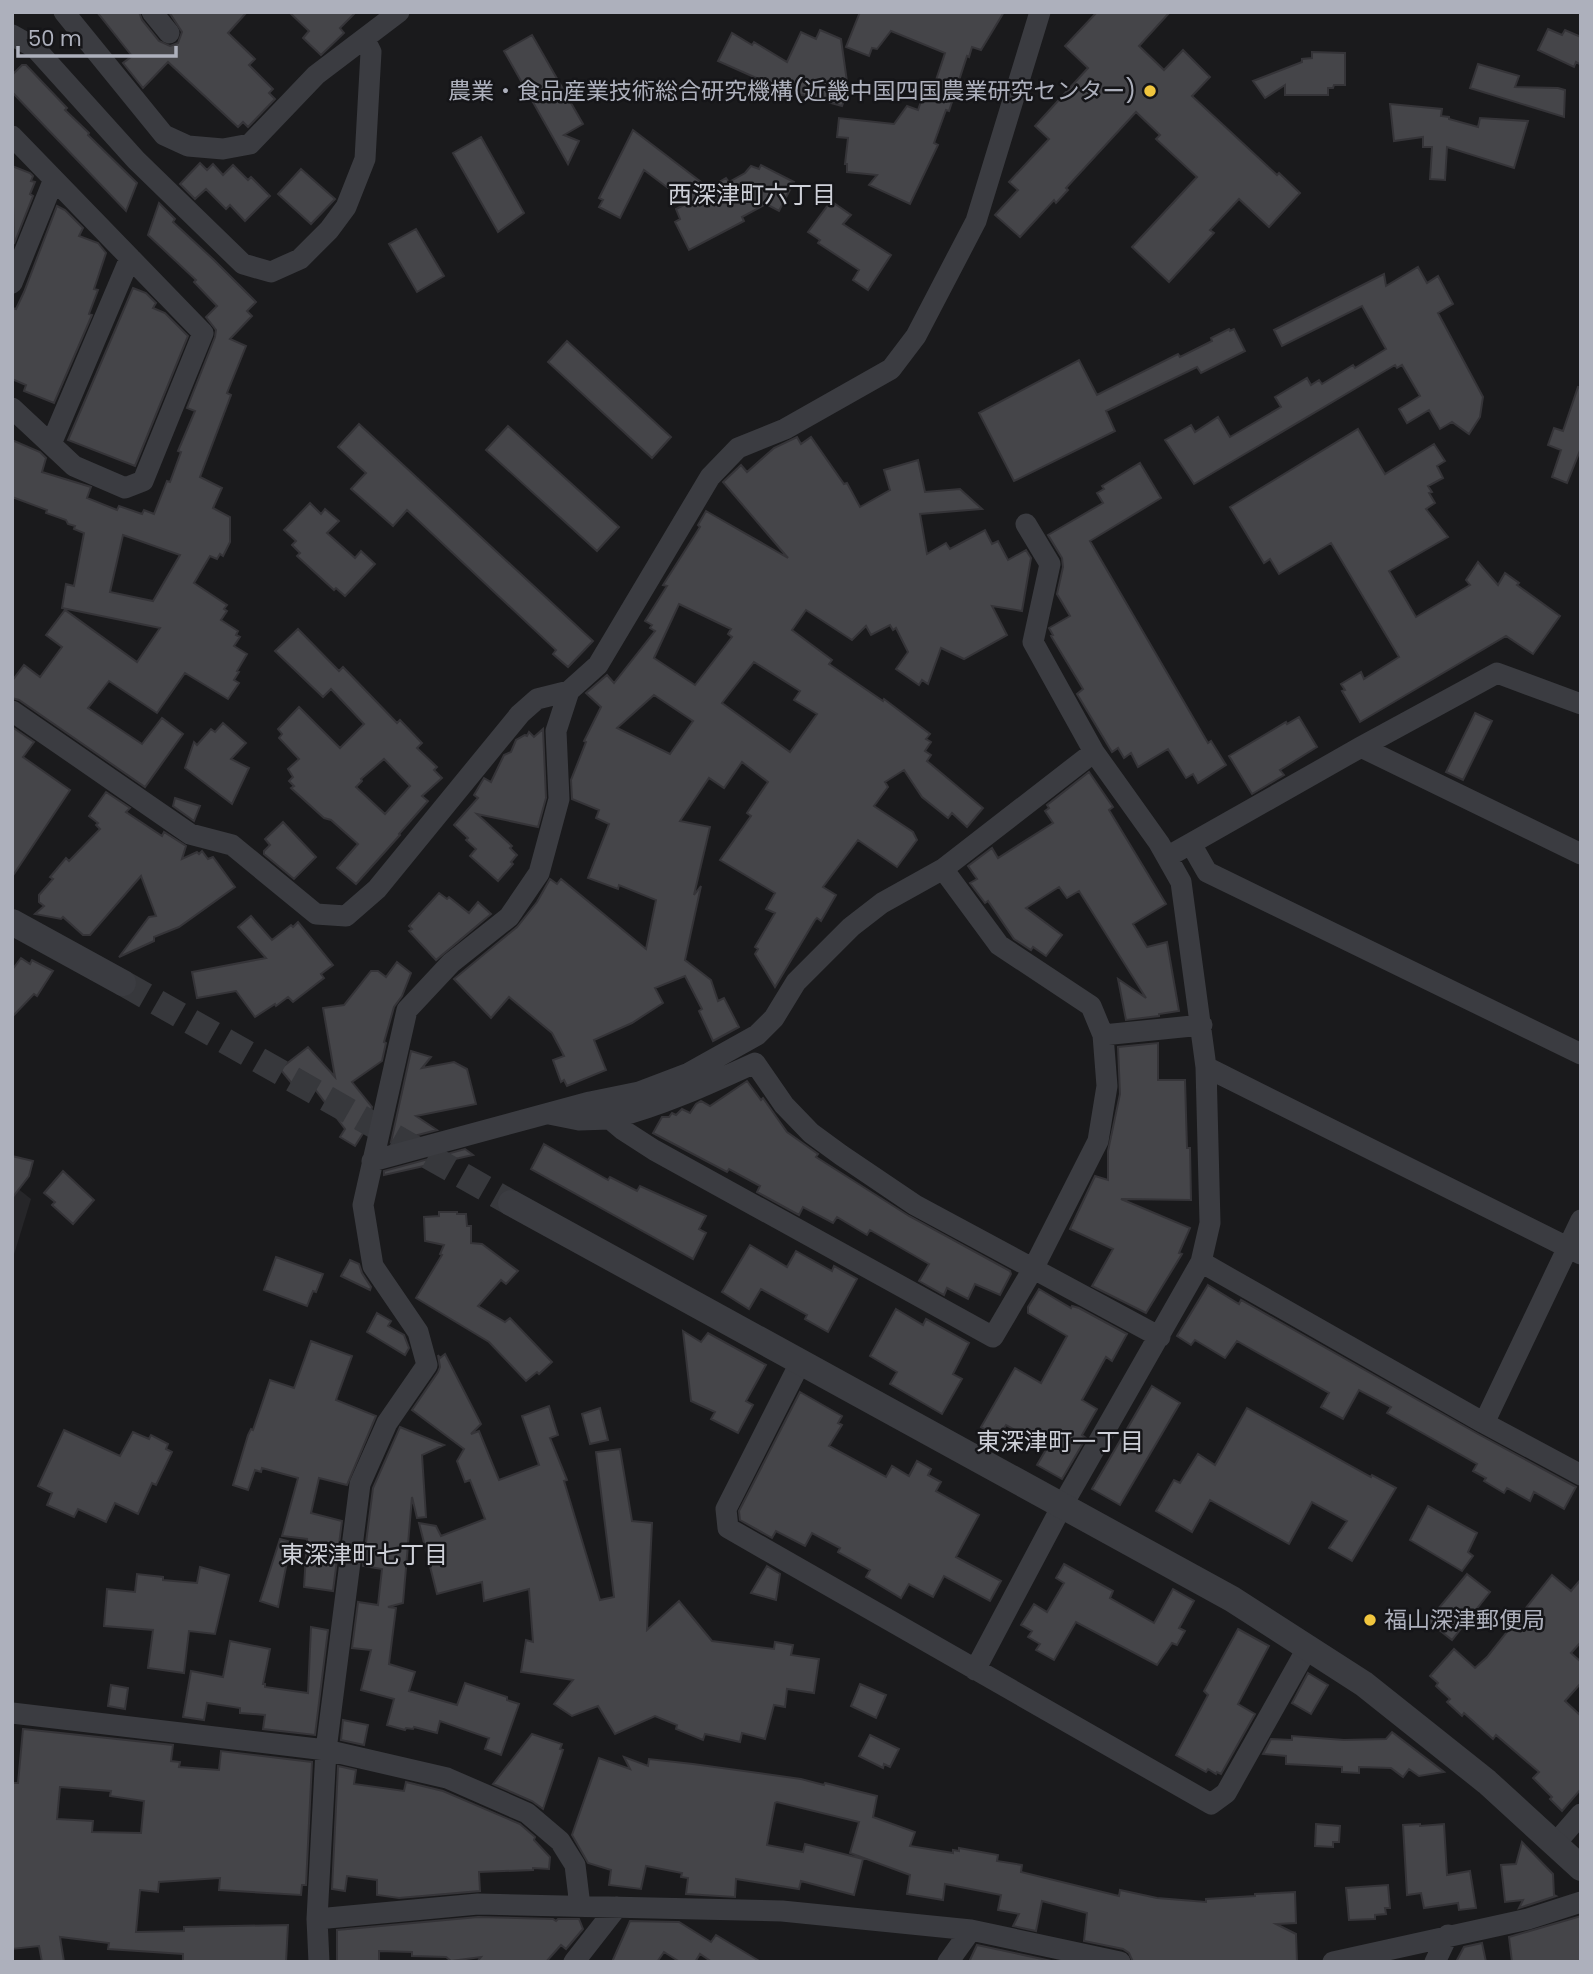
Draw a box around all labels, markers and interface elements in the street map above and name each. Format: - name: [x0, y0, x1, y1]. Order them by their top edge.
- scale bar: [18, 14, 175, 58]
- text: 50 m: [28, 24, 82, 53]
- place label: 農業・食品産業技術総合研究機構(近畿中国四国農業研究センター): [448, 75, 1136, 107]
- marker: 農業・食品産業技術総合研究機構(近畿中国四国農業研究センター): [1142, 83, 1158, 99]
- district label: 西深津町六丁目: [668, 178, 836, 211]
- district label: 東深津町一丁目: [976, 1425, 1144, 1458]
- district label: 東深津町七丁目: [280, 1538, 448, 1571]
- place label: 福山深津郵便局: [1384, 1604, 1545, 1636]
- marker: 福山深津郵便局: [1362, 1612, 1378, 1628]

